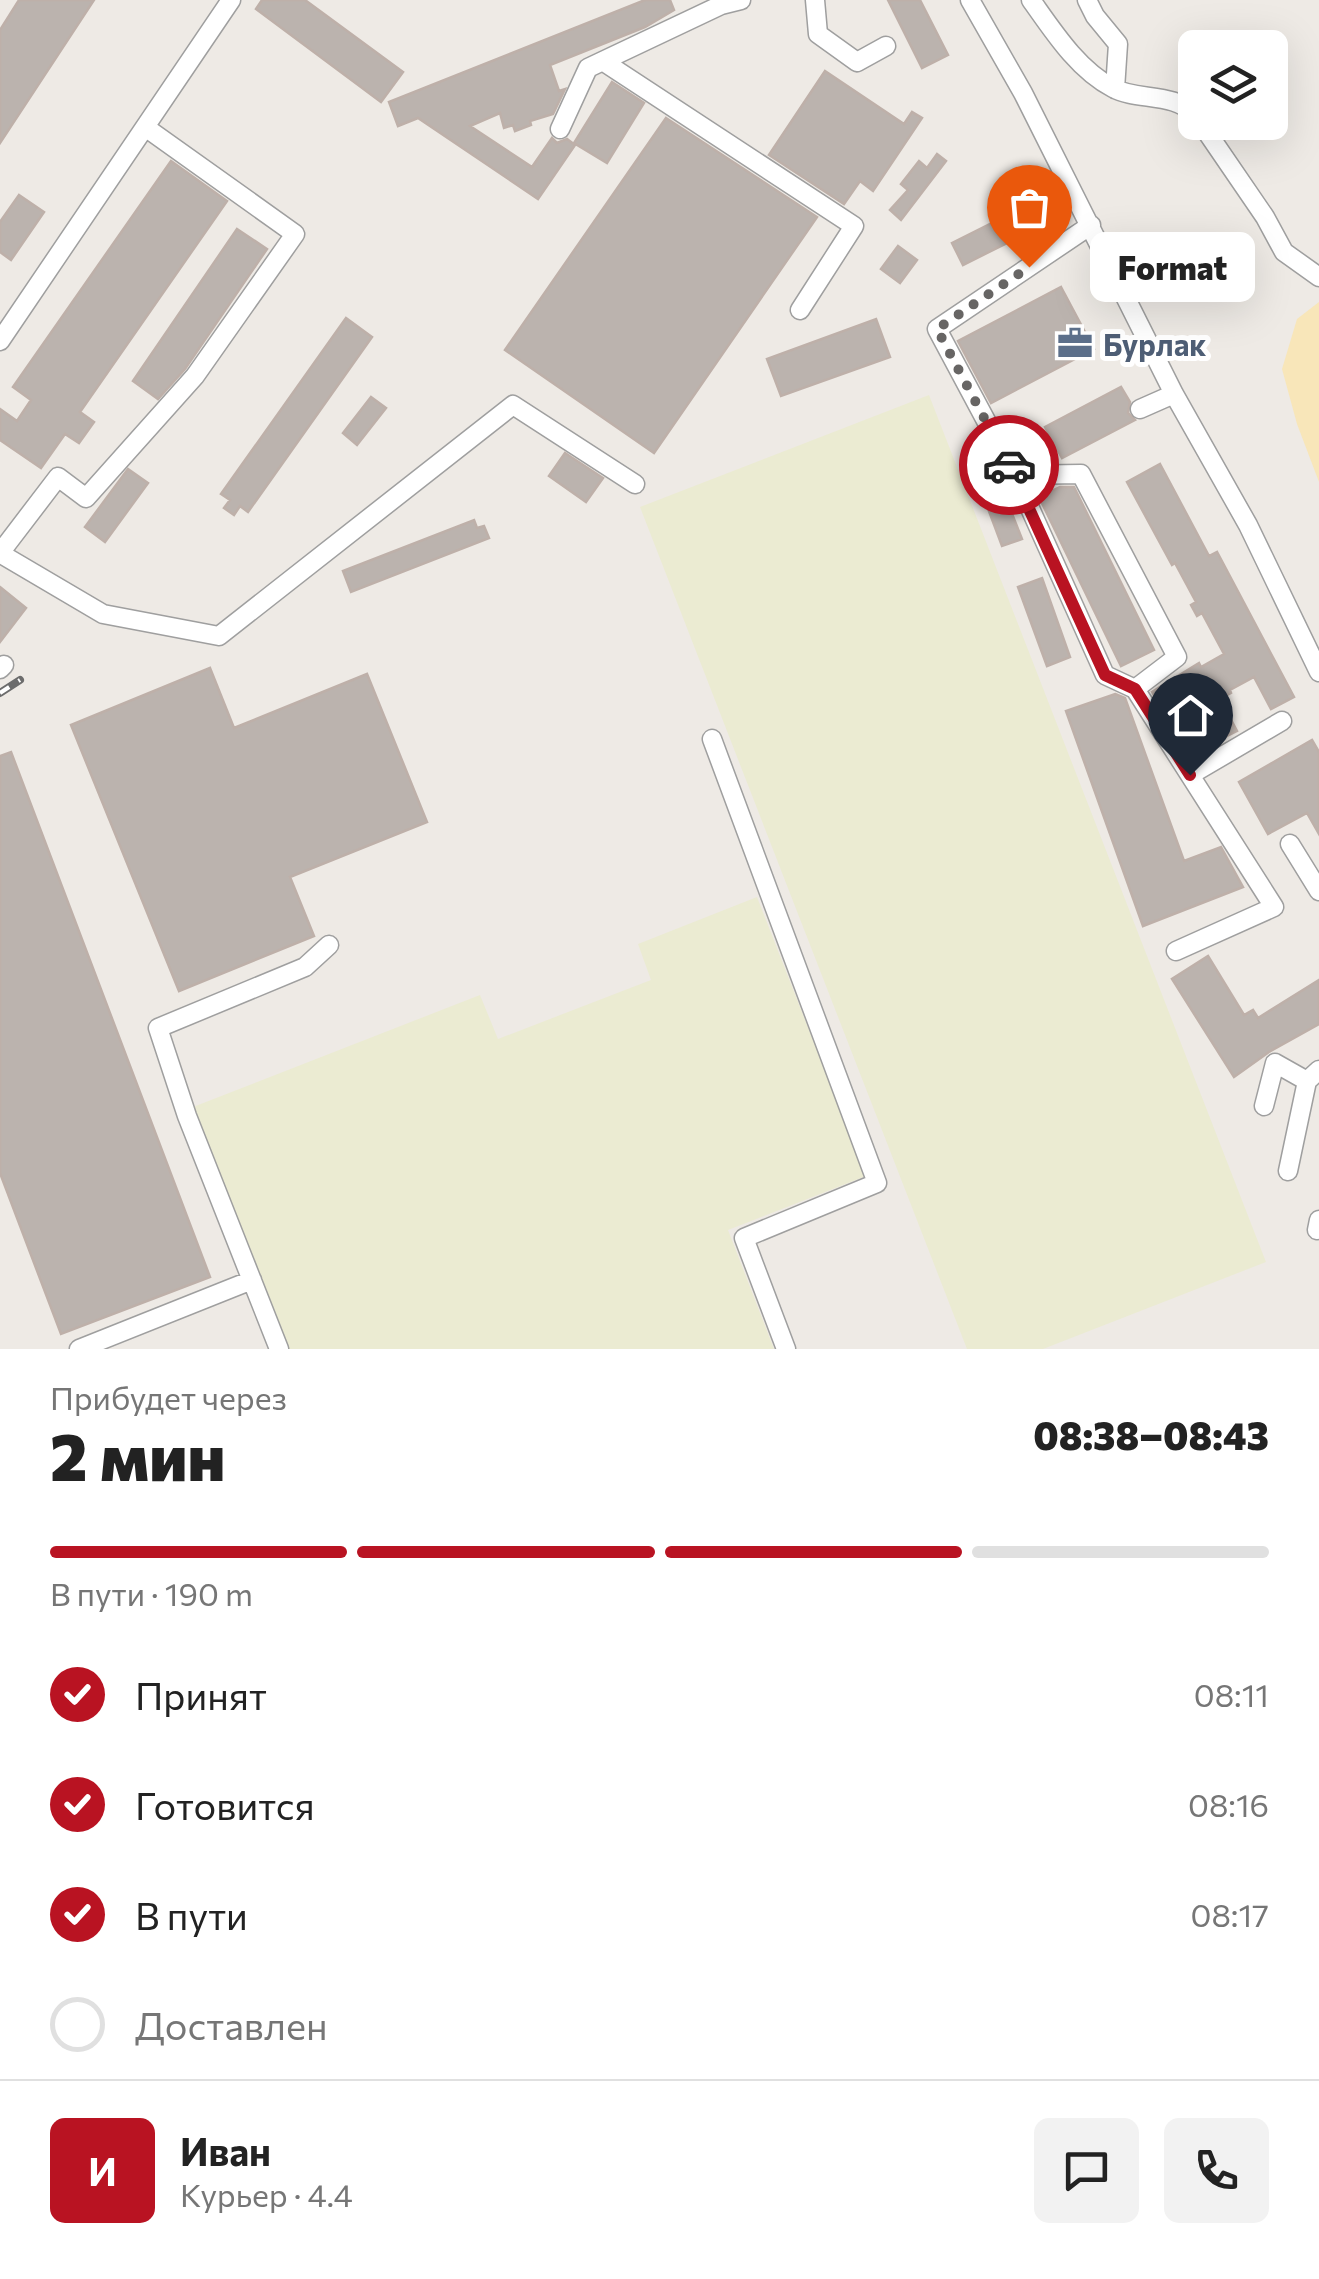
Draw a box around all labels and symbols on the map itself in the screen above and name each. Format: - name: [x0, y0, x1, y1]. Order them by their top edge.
- pin: [987, 165, 1072, 268]
- callout: Format: [1089, 232, 1254, 302]
- office icon: Бурлак: [1056, 324, 1094, 362]
- place label: Бурлак: [1103, 325, 1206, 362]
- courier: [959, 415, 1059, 515]
- pin: [1148, 673, 1233, 776]

